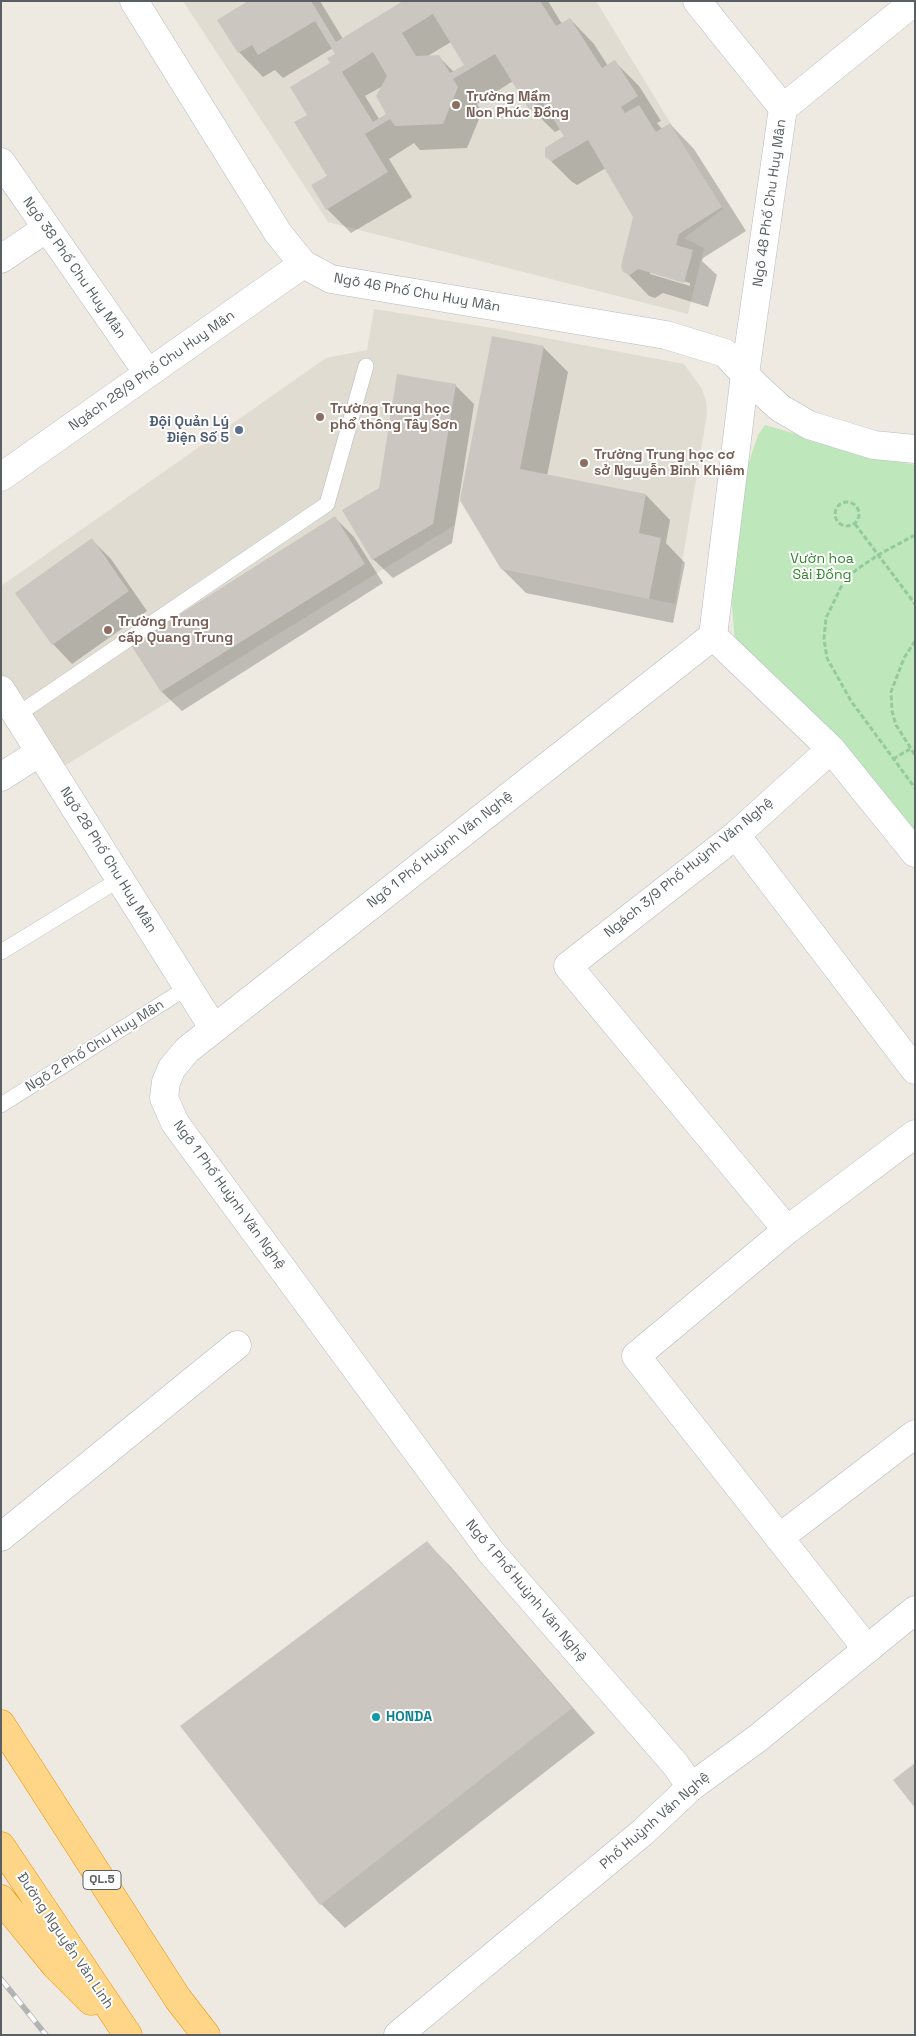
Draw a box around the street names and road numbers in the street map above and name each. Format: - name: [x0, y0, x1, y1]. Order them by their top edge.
- street label: Ngõ 48 Phố Chu Huy Mân: [750, 118, 790, 288]
- street label: Ngõ 38 Phố Chu Huy Mân: [19, 194, 129, 342]
- street label: Ngõ 46 Phố Chu Huy Mân: [332, 270, 502, 316]
- street label: Ngách 28/9 Phố Chu Huy Mân: [66, 307, 238, 435]
- street label: Ngõ 28 Phố Chu Huy Mân: [56, 784, 160, 936]
- street label: Ngõ 1 Phố Huỳnh Văn Nghệ: [364, 788, 516, 912]
- street label: Ngách 3/9 Phố Huỳnh Văn Nghệ: [601, 795, 777, 941]
- street label: Ngõ 2 Phố Chu Huy Mân: [23, 996, 167, 1096]
- street label: Ngõ 1 Phố Huỳnh Văn Nghệ: [169, 1117, 289, 1273]
- street label: Ngõ 1 Phố Huỳnh Văn Nghệ: [462, 1517, 590, 1665]
- street label: Phố Huỳnh Văn Nghệ: [597, 1769, 713, 1873]
- street label: Đường Nguyễn Văn Linh: [13, 1870, 117, 2012]
- road number: QL.5: [83, 1870, 121, 1890]

